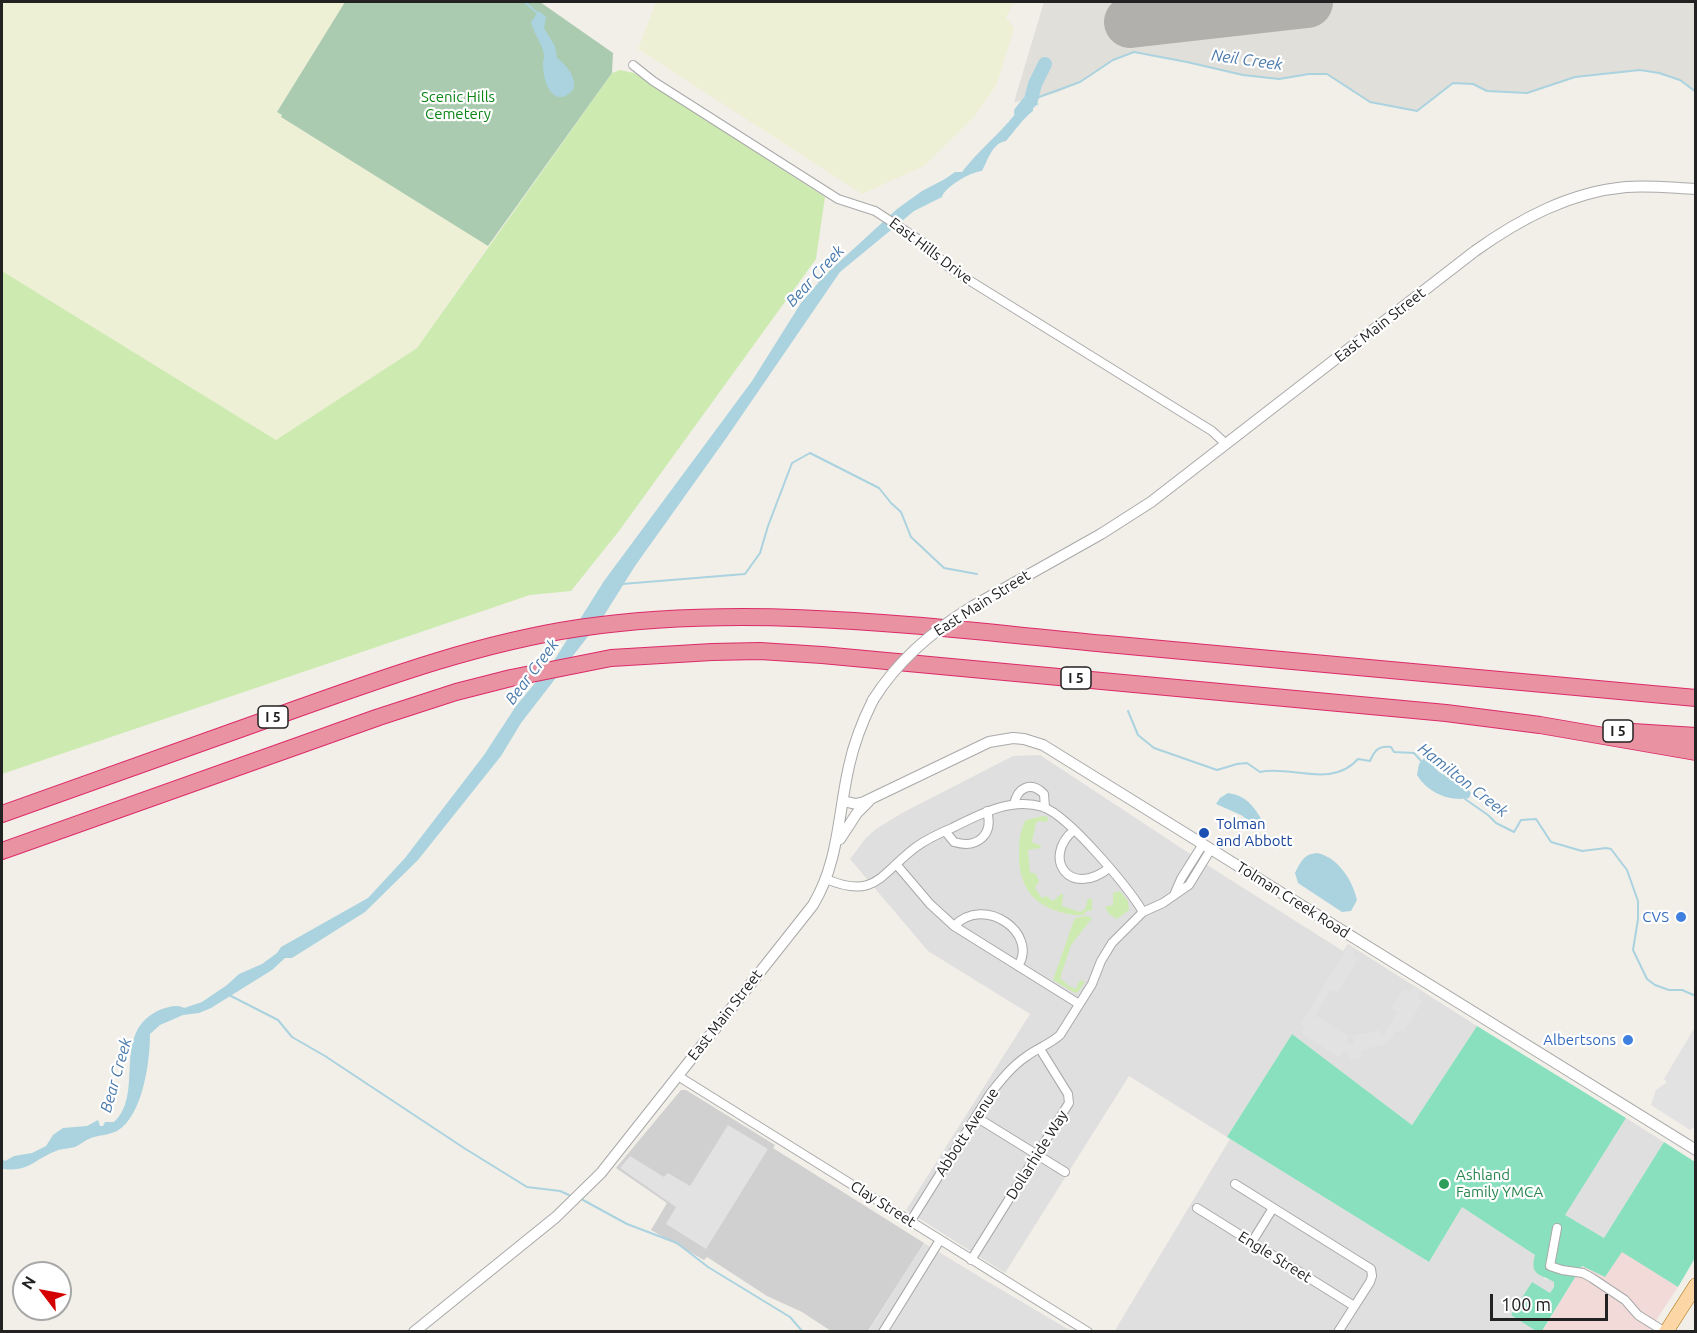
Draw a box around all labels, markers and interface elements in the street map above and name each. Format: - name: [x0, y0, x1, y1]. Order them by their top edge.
- water label: Neil Creek: [1210, 45, 1284, 75]
- park label: Scenic Hills Cemetery: [421, 88, 495, 123]
- street label: East Hills Drive: [886, 214, 976, 288]
- water label: Bear Creek: [782, 241, 848, 311]
- street label: East Main Street: [1331, 284, 1429, 366]
- street label: East Main Street: [930, 566, 1034, 640]
- water label: Bear Creek: [501, 636, 563, 708]
- road number: I 5: [1061, 667, 1091, 689]
- road number: I 5: [258, 706, 288, 728]
- road number: I 5: [1603, 720, 1633, 742]
- water label: Hamilton Creek: [1414, 739, 1512, 821]
- place label: Tolman and Abbott: [1216, 815, 1292, 850]
- marker: Tolman and Abbott: [1197, 826, 1211, 840]
- street label: Tolman Creek Road: [1233, 858, 1353, 942]
- place label: CVS: [1642, 908, 1669, 926]
- marker: CVS: [1674, 910, 1688, 924]
- street label: East Main Street: [684, 966, 766, 1064]
- place label: Albertsons: [1543, 1031, 1616, 1049]
- marker: Albertsons: [1621, 1033, 1635, 1047]
- water label: Bear Creek: [96, 1035, 136, 1115]
- street label: Abbott Avenue: [932, 1084, 1002, 1180]
- street label: Dollarhide Way: [1002, 1107, 1072, 1203]
- place label: Ashland Family YMCA: [1456, 1166, 1543, 1201]
- street label: Clay Street: [847, 1177, 919, 1231]
- marker: Ashland Family YMCA: [1437, 1177, 1451, 1191]
- street label: Engle Street: [1235, 1227, 1315, 1287]
- north arrow: [12, 1261, 72, 1321]
- text: N: [18, 1273, 39, 1292]
- scale bar: [1493, 1282, 1612, 1320]
- text: 100 m: [1501, 1294, 1551, 1314]

